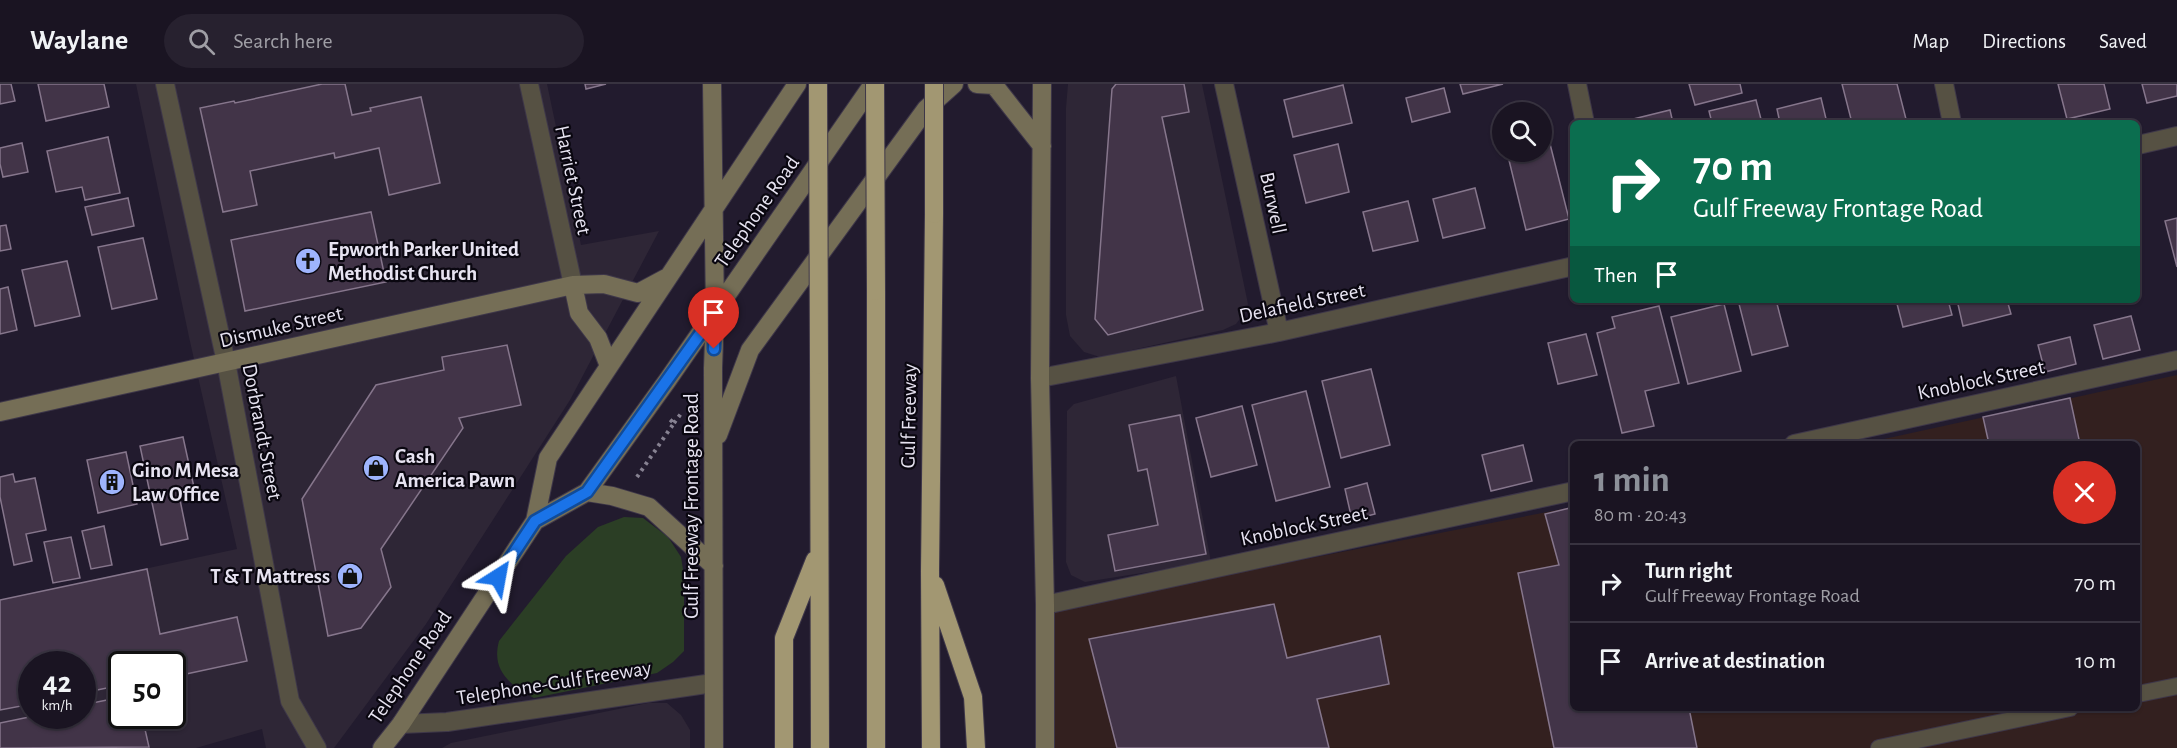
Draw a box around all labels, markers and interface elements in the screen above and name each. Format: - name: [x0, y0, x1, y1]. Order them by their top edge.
- search box: [164, 14, 584, 68]
- icon: search: [185, 25, 218, 58]
- text: Waylane: [30, 27, 128, 55]
- text: Search here: [233, 30, 333, 52]
- text: Map: [1913, 31, 1949, 52]
- text: Directions: [1982, 31, 2066, 52]
- text: Saved: [2099, 31, 2147, 52]
- map controls: [1492, 102, 1552, 162]
- button: search: [1492, 102, 1552, 162]
- street label: Harriet Street: [551, 123, 595, 237]
- icon: right: [1594, 144, 1672, 222]
- text: 70 m: [1693, 146, 1773, 188]
- street label: Telephone Road: [711, 152, 803, 272]
- street label: Burwell: [1256, 170, 1290, 236]
- text: Gulf Freeway Frontage Road: [1693, 195, 1983, 222]
- place label: Epworth Parker United Methodist Church: [328, 239, 519, 284]
- church icon: Epworth Parker United Methodist Church: [293, 246, 323, 276]
- icon: arrive: [1650, 258, 1683, 291]
- text: Then: [1594, 264, 1638, 286]
- street label: Delafield Street: [1237, 279, 1367, 327]
- pin: [688, 287, 739, 349]
- icon: arrive: [697, 296, 730, 329]
- street label: Dismuke Street: [217, 303, 345, 351]
- street label: Knoblock Street: [1916, 356, 2047, 404]
- street label: Dorbrandt Street: [238, 362, 286, 502]
- street label: Gulf Freeway: [898, 364, 920, 468]
- street label: Gulf Freeway Frontage Road: [681, 393, 702, 619]
- place label: Cash America Pawn: [395, 446, 515, 491]
- shop icon: Cash America Pawn: [361, 453, 391, 483]
- place label: Gino M Mesa Law Office: [132, 460, 239, 505]
- button: close: [2053, 461, 2116, 524]
- text: 1 min: [1594, 462, 1670, 498]
- building icon: Gino M Mesa Law Office: [97, 467, 127, 497]
- street label: Knoblock Street: [1239, 502, 1370, 550]
- text: 80 m · 20:43: [1594, 505, 1687, 525]
- position arrow: [466, 545, 530, 609]
- text: Turn right: [1645, 560, 1732, 582]
- shop icon: T & T Mattress: [335, 561, 365, 591]
- place label: T & T Mattress: [210, 566, 330, 587]
- icon: right: [1594, 567, 1627, 600]
- text: 70 m: [2074, 572, 2116, 594]
- text: Gulf Freeway Frontage Road: [1645, 586, 1860, 606]
- street label: Telephone Road: [365, 607, 455, 727]
- icon: arrive: [1594, 645, 1627, 678]
- text: Arrive at destination: [1645, 650, 1825, 672]
- text: 10 m: [2076, 650, 2116, 672]
- speed limit sign: 50: [108, 651, 186, 729]
- street label: Telephone-Gulf Freeway: [455, 657, 653, 709]
- text: 42: [42, 668, 72, 698]
- text: km/h: [42, 698, 72, 713]

